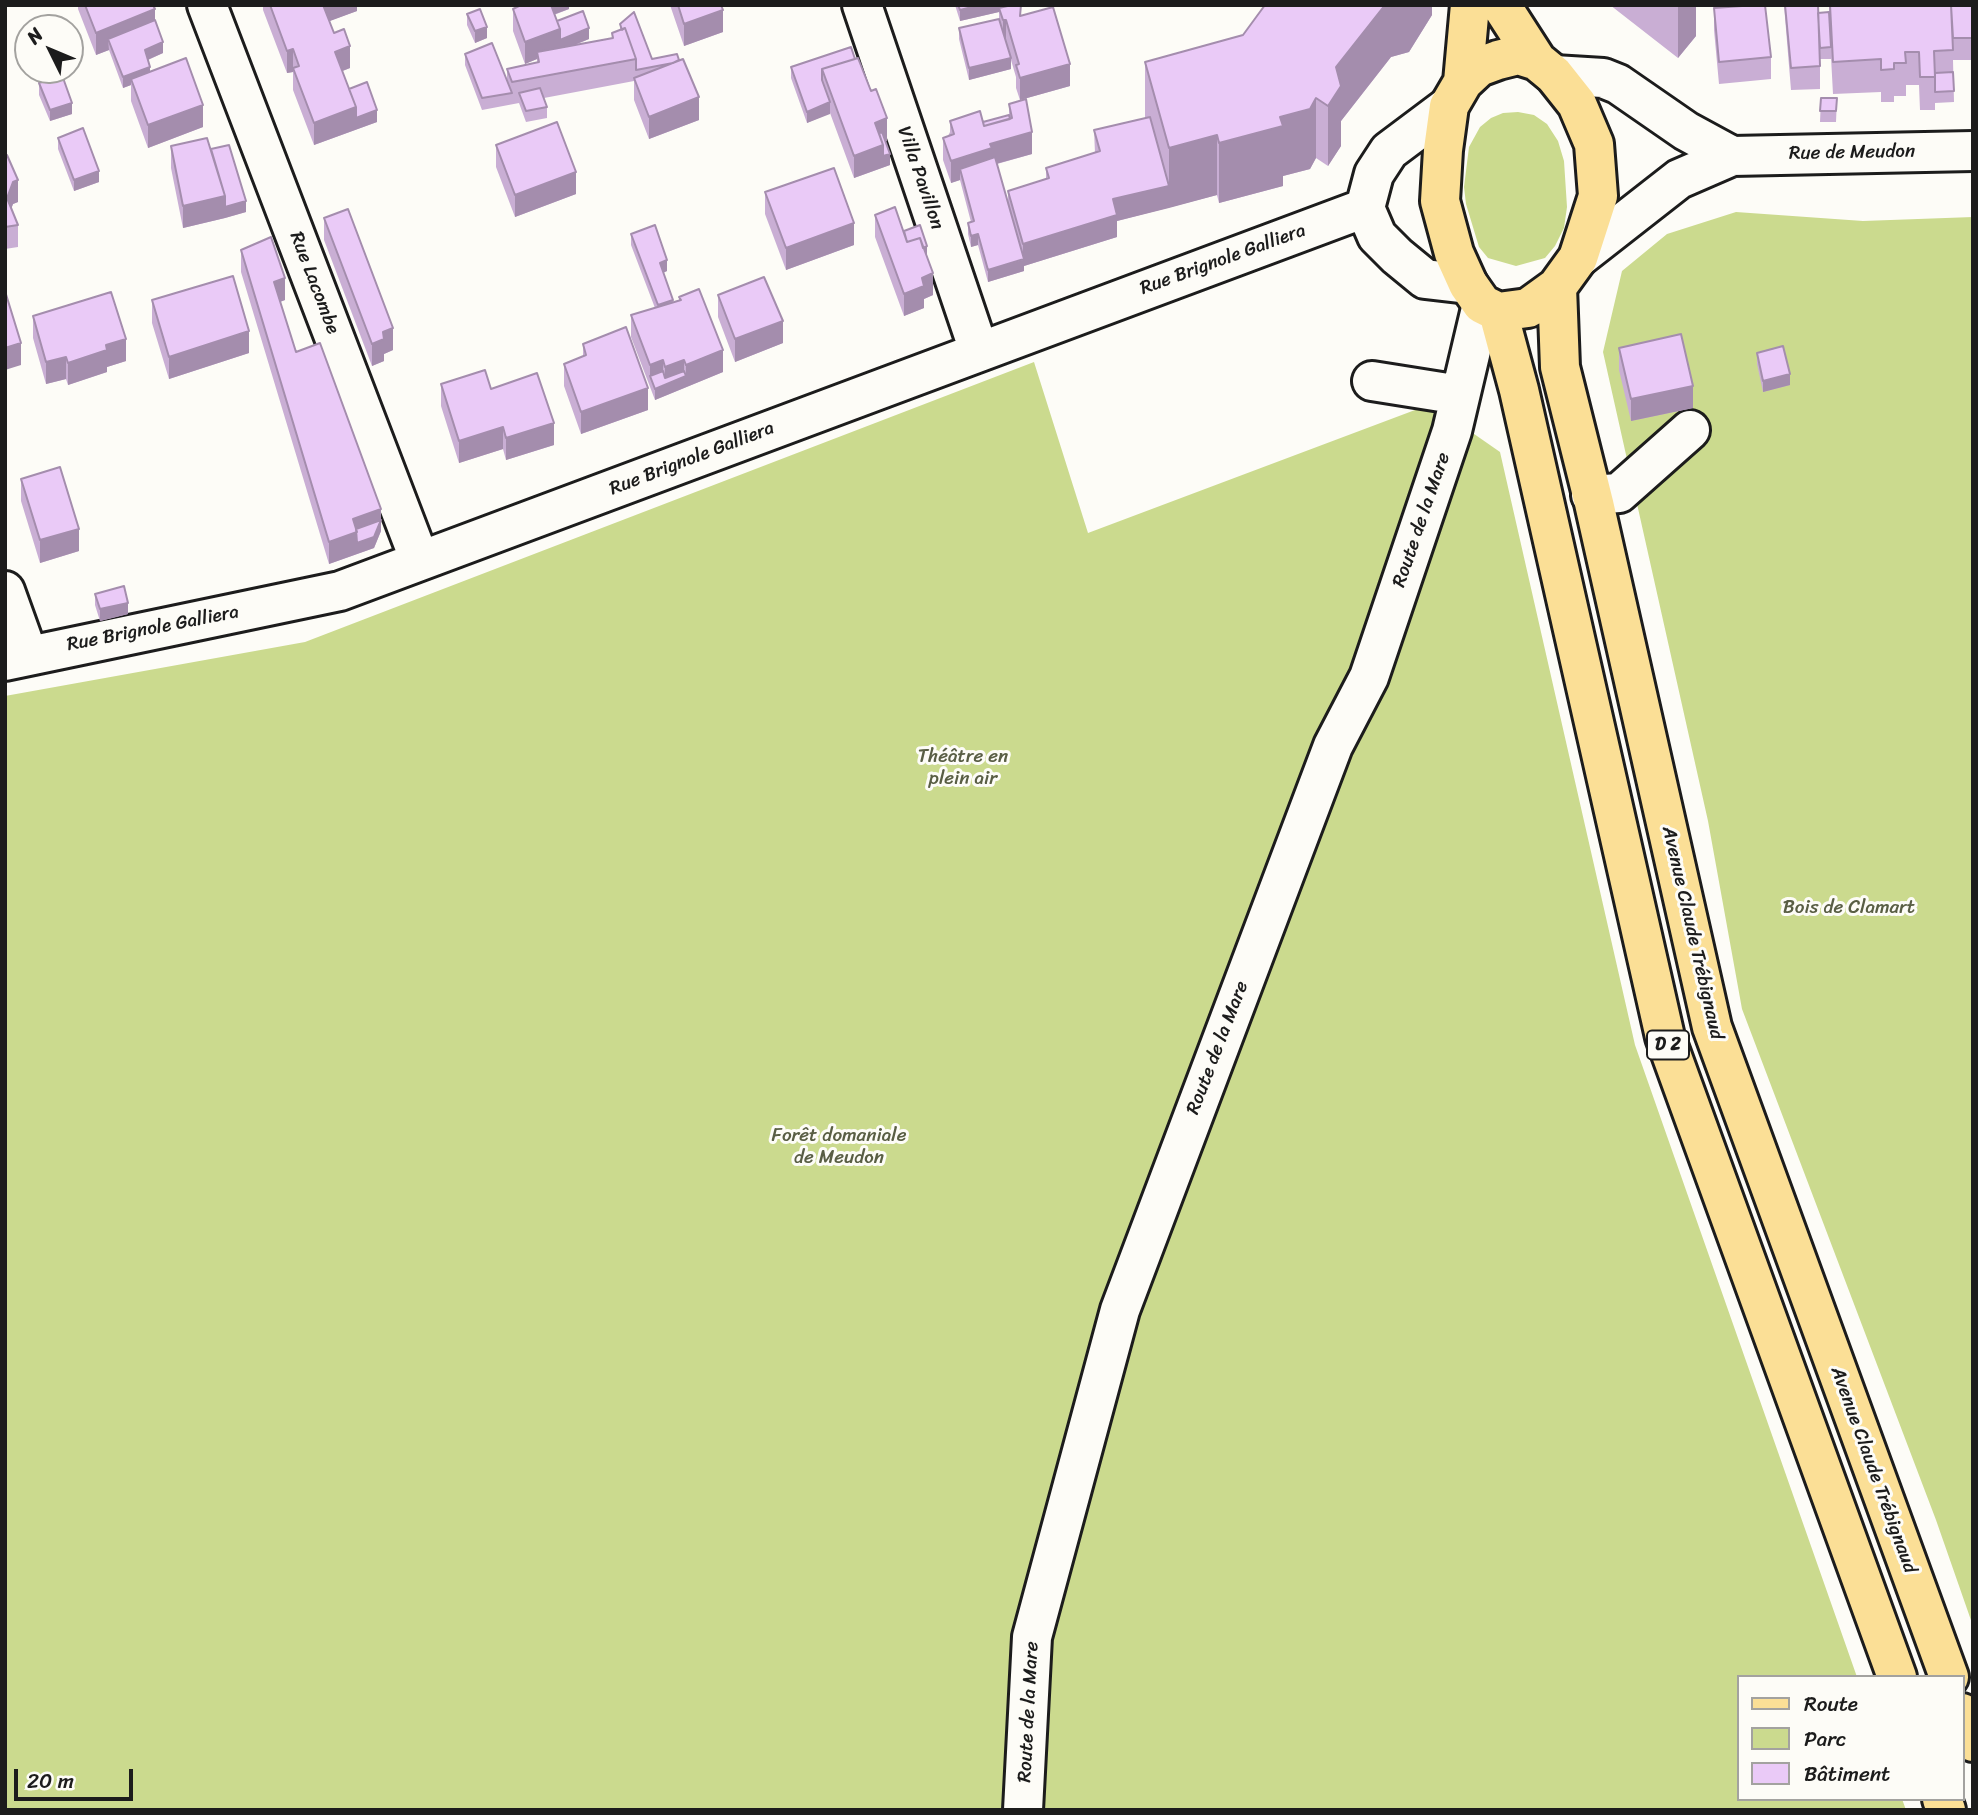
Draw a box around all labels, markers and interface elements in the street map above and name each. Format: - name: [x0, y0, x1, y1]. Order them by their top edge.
- north arrow: [14, 14, 84, 84]
- text: N: [18, 20, 51, 52]
- street label: Villa Pavillon: [892, 123, 948, 233]
- street label: Rue de Meudon: [1789, 141, 1915, 165]
- street label: Rue Brignole Galliera: [1137, 219, 1309, 301]
- street label: Rue Lacombe: [284, 229, 344, 337]
- street label: Rue Brignole Galliera: [606, 417, 778, 501]
- street label: Route de la Mare: [1388, 450, 1456, 590]
- street label: Rue Brignole Galliera: [65, 601, 241, 657]
- park label: Théâtre en plein air: [918, 746, 1008, 790]
- street label: Avenue Claude Trébignaud: [1656, 824, 1728, 1042]
- park label: Bois de Clamart: [1783, 897, 1915, 919]
- street label: Route de la Mare: [1182, 978, 1254, 1118]
- road number: D 2: [1647, 1030, 1689, 1060]
- park label: Forêt domaniale de Meudon: [772, 1125, 906, 1169]
- street label: Avenue Claude Trébignaud: [1825, 1364, 1921, 1576]
- street label: Route de la Mare: [1014, 1641, 1044, 1783]
- legend: [1736, 1675, 1964, 1801]
- text: Route: [1804, 1685, 1858, 1723]
- text: Parc: [1804, 1720, 1846, 1758]
- text: Bâtiment: [1804, 1755, 1890, 1793]
- scale bar: [18, 1756, 136, 1800]
- text: 20 m: [27, 1762, 74, 1800]

